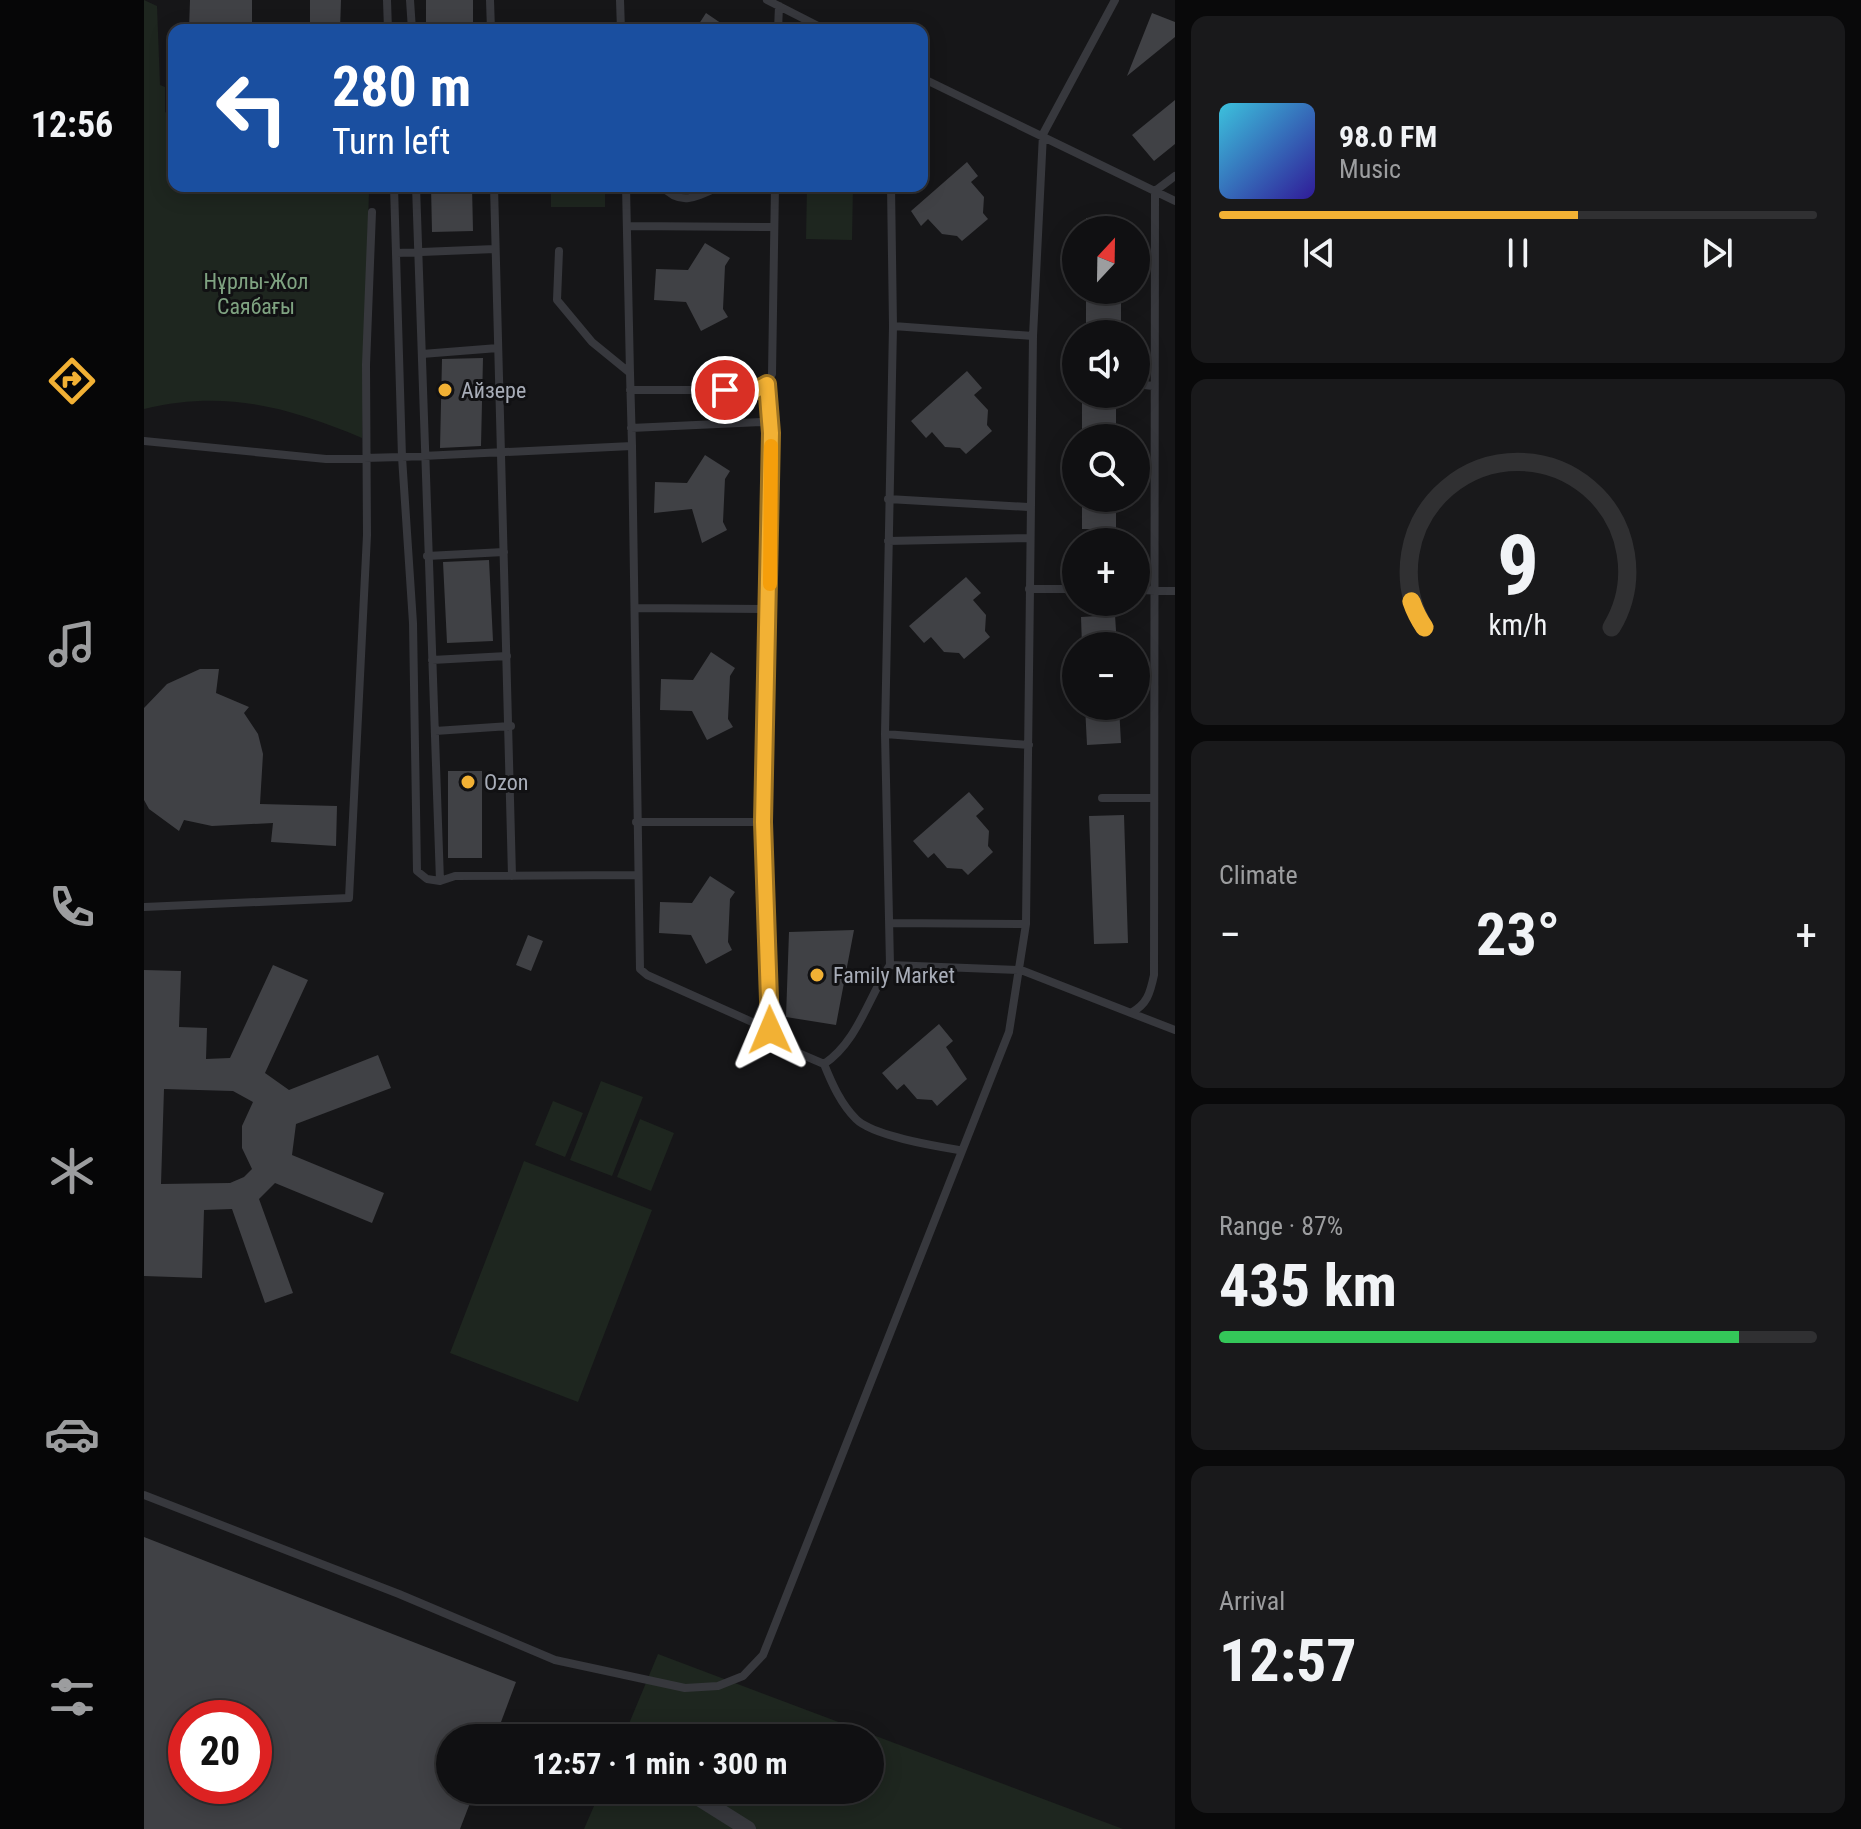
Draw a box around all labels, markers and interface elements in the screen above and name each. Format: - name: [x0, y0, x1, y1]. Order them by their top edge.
- text: 280 m: [332, 54, 471, 120]
- icon: left: [200, 56, 304, 160]
- text: 12:56: [31, 104, 113, 146]
- text: 98.0 FM: [1339, 119, 1437, 154]
- text: Turn left: [332, 121, 450, 163]
- text: Music: [1339, 154, 1401, 184]
- north arrow: [1062, 216, 1150, 304]
- map controls: [1062, 216, 1150, 720]
- icon: previous: [1297, 231, 1341, 275]
- icon: pause: [1496, 231, 1540, 275]
- icon: next: [1695, 231, 1739, 275]
- park label: Нұрлы-Жол Саябағы: [203, 269, 309, 319]
- button: sound: [1062, 320, 1150, 408]
- icon: directions: [44, 353, 100, 409]
- pin: [691, 356, 759, 424]
- icon: arrive: [703, 368, 747, 412]
- place label: Айзере: [461, 378, 526, 403]
- marker: Айзере: [436, 381, 454, 399]
- button: search: [1062, 424, 1150, 512]
- text: 9: [1497, 516, 1539, 613]
- button: +: [1062, 528, 1150, 616]
- text: km/h: [1489, 608, 1547, 642]
- icon: music: [44, 616, 100, 672]
- button: −: [1062, 632, 1150, 720]
- place label: Ozon: [484, 770, 528, 795]
- marker: Ozon: [459, 773, 477, 791]
- text: Climate: [1219, 860, 1298, 890]
- icon: phone: [44, 879, 100, 935]
- text: 23°: [1476, 899, 1560, 970]
- text: −: [1219, 909, 1241, 961]
- text: +: [1795, 909, 1817, 961]
- place label: Family Market: [833, 963, 955, 988]
- marker: Family Market: [808, 966, 826, 984]
- position arrow: [728, 988, 812, 1072]
- icon: climate: [44, 1143, 100, 1199]
- text: Range · 87%: [1219, 1211, 1343, 1241]
- text: 435 km: [1219, 1250, 1397, 1321]
- icon: car: [44, 1406, 100, 1462]
- text: Arrival: [1219, 1586, 1285, 1616]
- text: 12:57: [1219, 1625, 1357, 1696]
- icon: filters: [44, 1669, 100, 1725]
- speed limit sign: 20: [168, 1700, 272, 1804]
- text: 12:57 · 1 min · 300 m: [533, 1746, 787, 1781]

